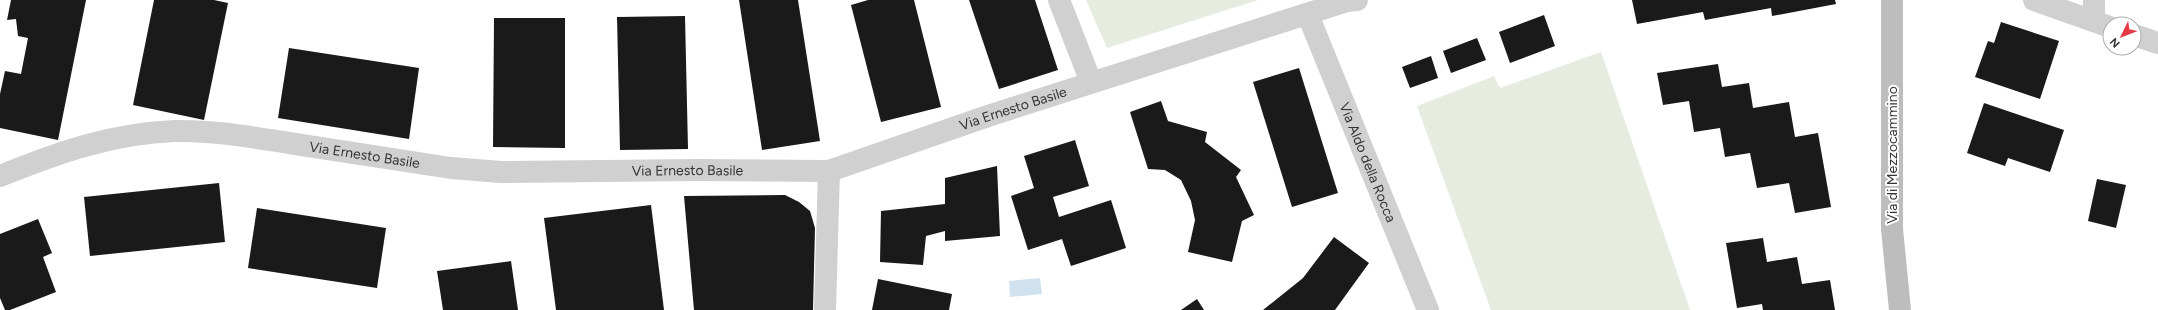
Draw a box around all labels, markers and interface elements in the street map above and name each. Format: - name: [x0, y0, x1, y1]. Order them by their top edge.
- north arrow: [2102, 16, 2142, 56]
- text: N: [2107, 35, 2123, 50]
- street label: Via Ernesto Basile: [957, 83, 1069, 134]
- street label: Via di Mezzocammino: [1884, 86, 1901, 224]
- street label: Via Aldo della Rocca: [1336, 100, 1400, 225]
- street label: Via Ernesto Basile: [308, 138, 421, 172]
- street label: Via Ernesto Basile: [632, 161, 744, 179]

